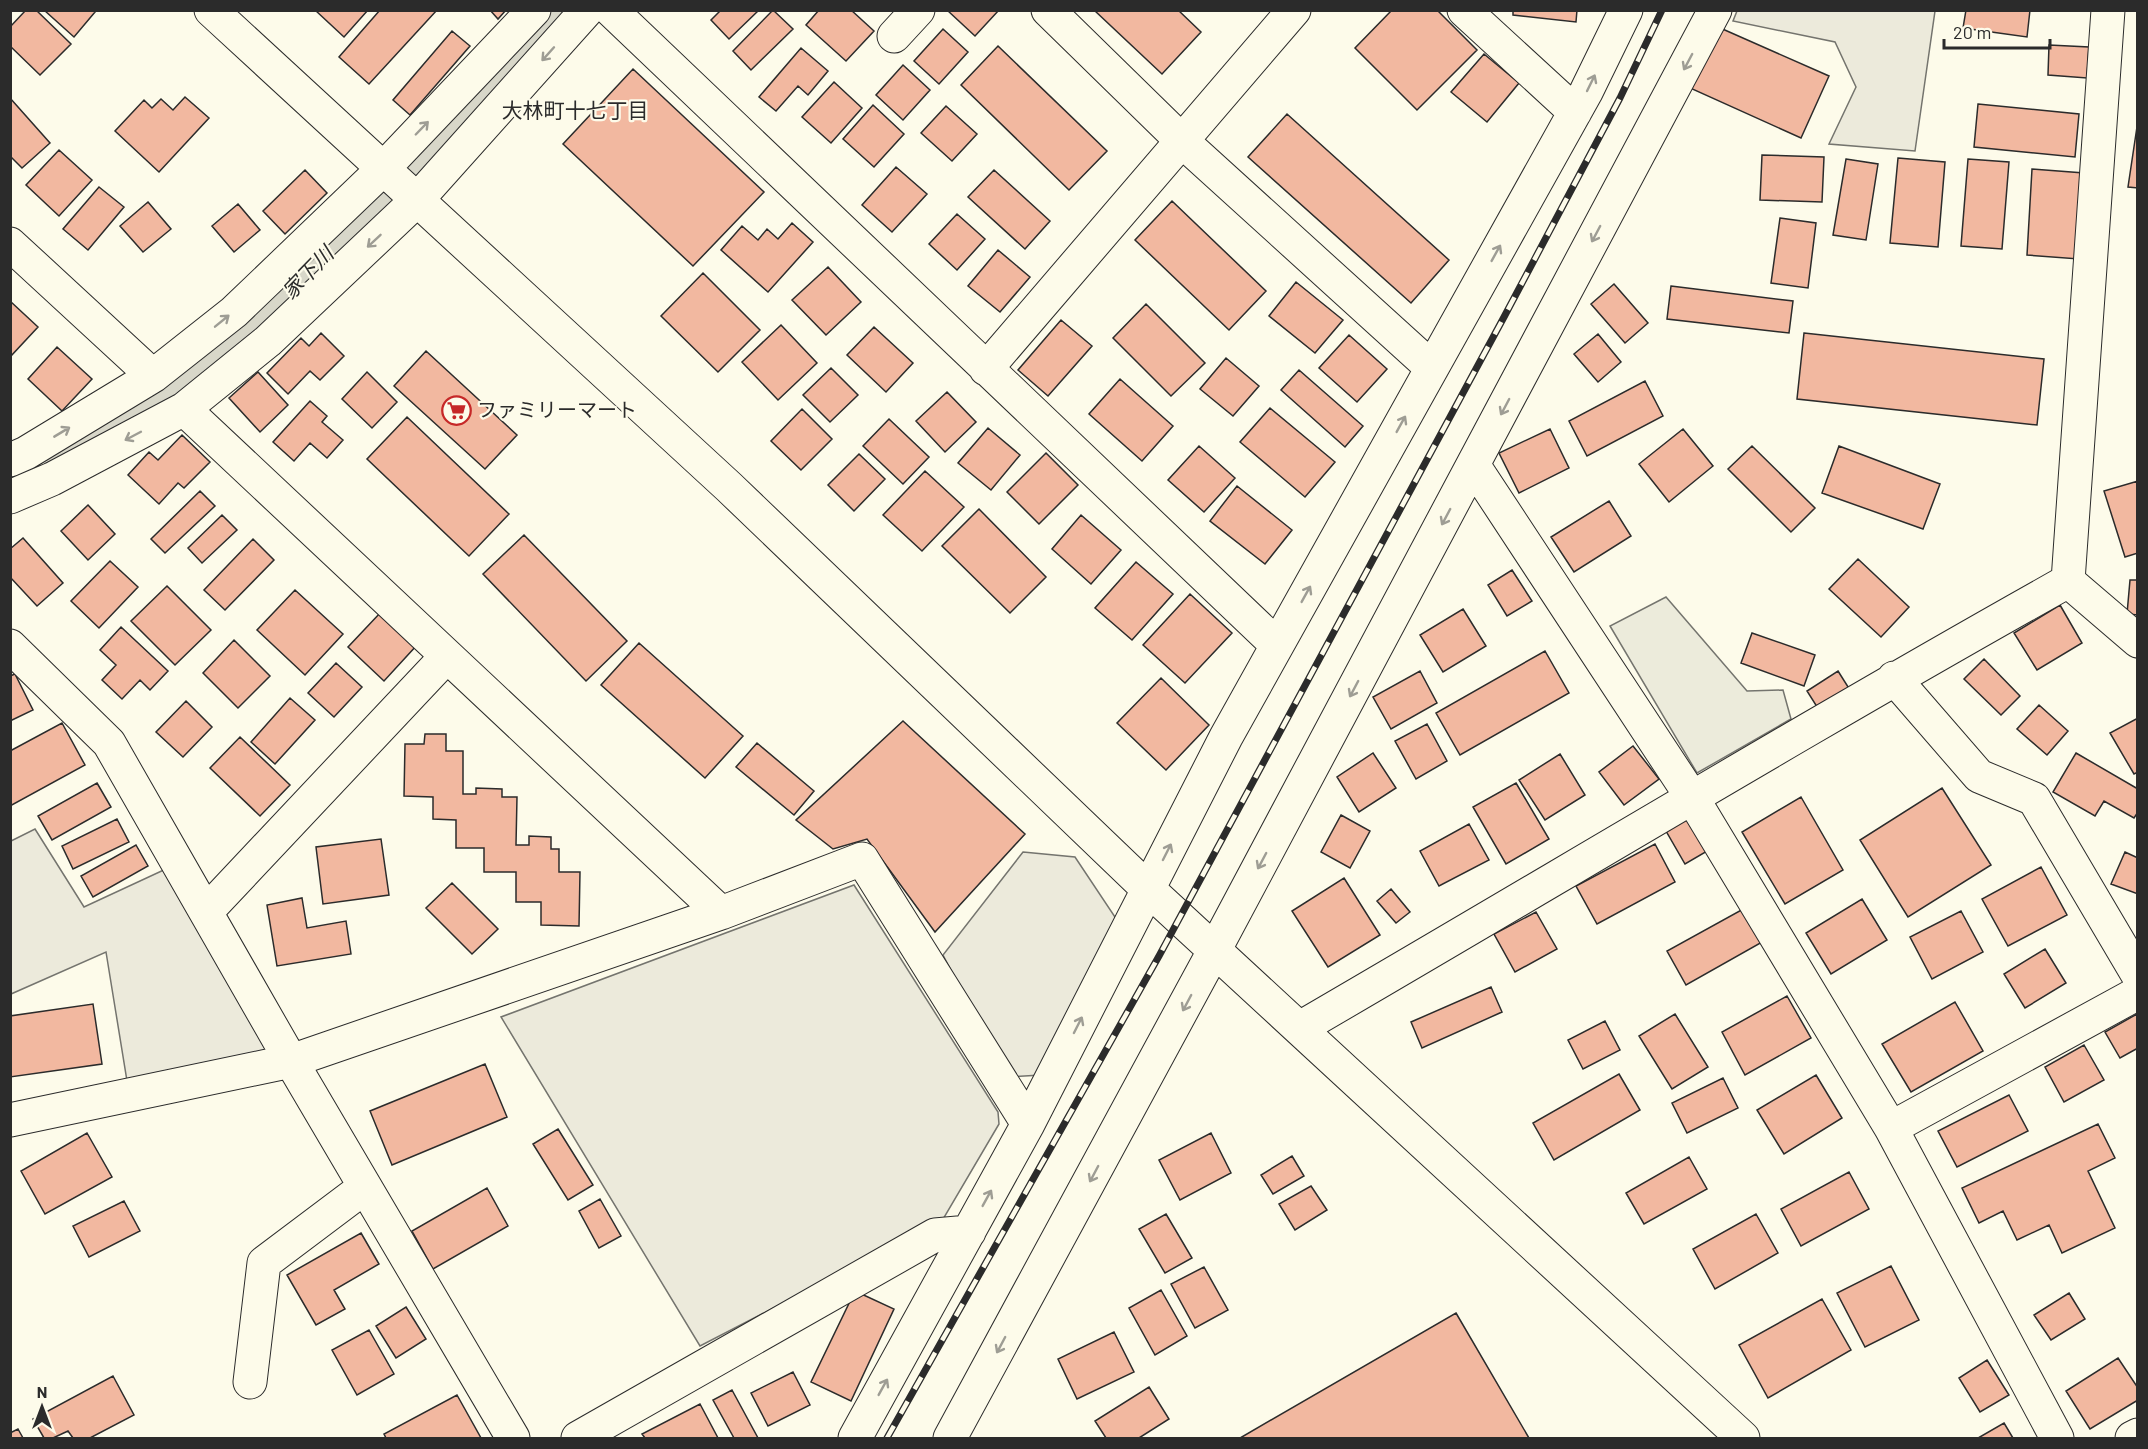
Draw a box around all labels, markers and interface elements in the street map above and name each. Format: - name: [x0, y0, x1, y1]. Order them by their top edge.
- scale bar: [1944, 12, 2050, 50]
- text: 20 m: [1953, 21, 1991, 43]
- one-way arrow: [541, 46, 555, 61]
- one-way arrow: [1681, 53, 1693, 71]
- one-way arrow: [1585, 74, 1597, 92]
- district label: 大林町十七丁目: [502, 97, 649, 122]
- one-way arrow: [415, 120, 429, 135]
- one-way arrow: [1590, 225, 1601, 243]
- one-way arrow: [366, 234, 381, 248]
- water label: 家下川: [276, 239, 339, 303]
- one-way arrow: [1491, 245, 1502, 263]
- one-way arrow: [214, 315, 230, 328]
- supermarket icon: ファミリーマート: [440, 394, 472, 426]
- place label: ファミリーマート: [477, 397, 637, 421]
- one-way arrow: [1499, 398, 1511, 415]
- one-way arrow: [1396, 415, 1407, 433]
- one-way arrow: [53, 425, 70, 437]
- one-way arrow: [124, 431, 142, 442]
- one-way arrow: [1440, 508, 1451, 526]
- one-way arrow: [1300, 586, 1312, 603]
- one-way arrow: [1348, 680, 1359, 698]
- one-way arrow: [1162, 843, 1173, 861]
- one-way arrow: [1256, 852, 1267, 870]
- one-way arrow: [1181, 993, 1192, 1011]
- one-way arrow: [1073, 1017, 1084, 1035]
- one-way arrow: [1088, 1165, 1100, 1182]
- one-way arrow: [982, 1190, 994, 1207]
- one-way arrow: [995, 1336, 1006, 1354]
- north arrow: [12, 1377, 72, 1437]
- one-way arrow: [878, 1379, 890, 1396]
- text: N: [37, 1382, 47, 1401]

